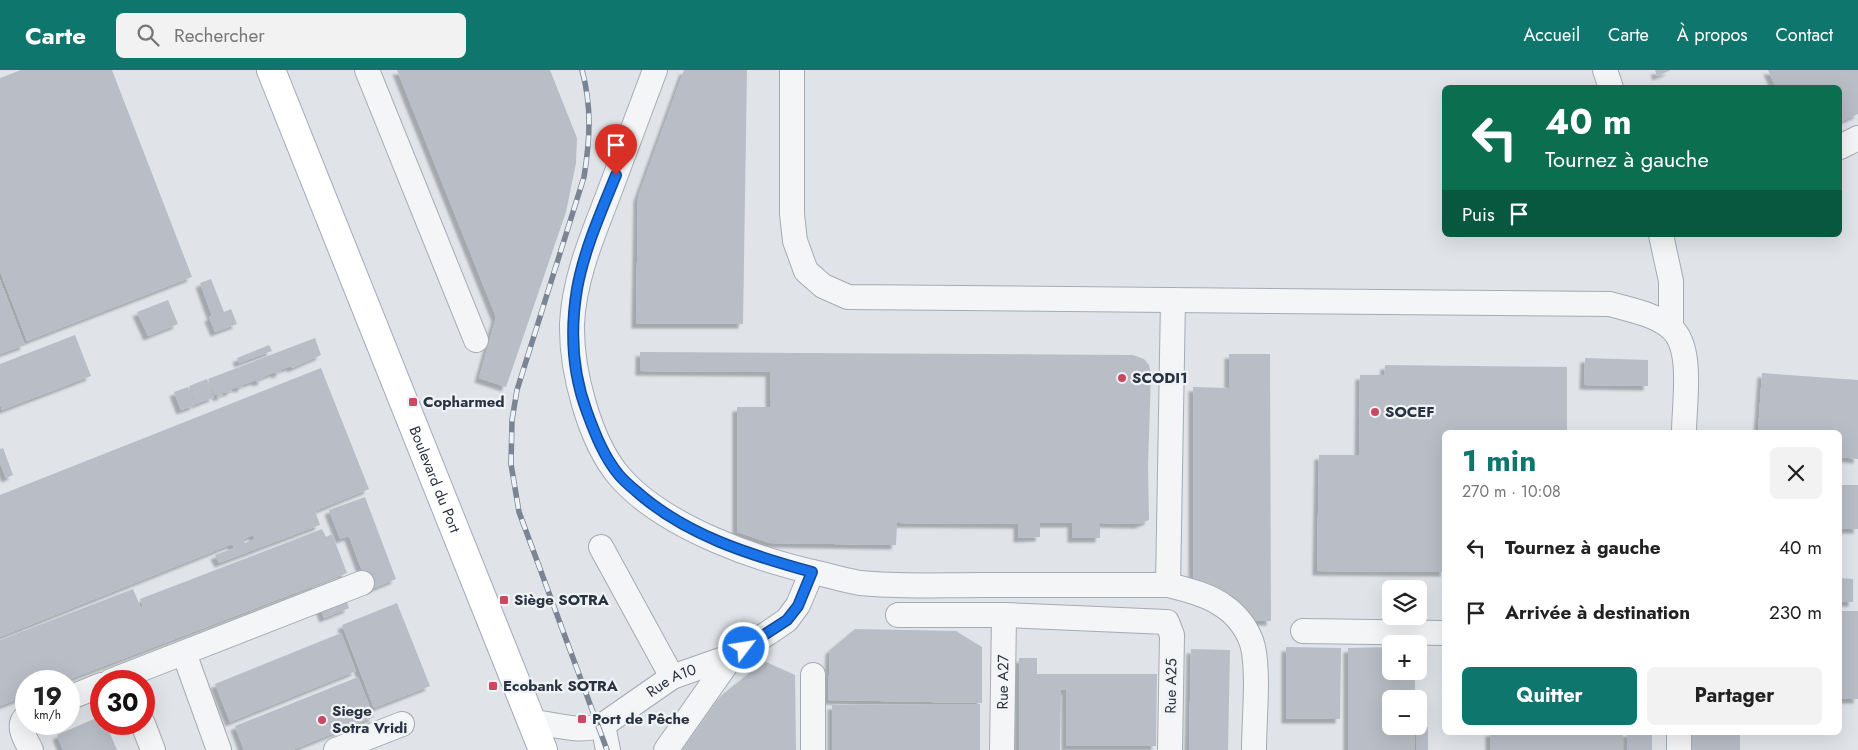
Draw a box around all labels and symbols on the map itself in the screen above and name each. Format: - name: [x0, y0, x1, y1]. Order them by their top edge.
- pin: [595, 124, 637, 175]
- place label: SCODI1: [1132, 367, 1188, 389]
- marker: SCODI1: [1116, 372, 1128, 384]
- place label: Copharmed: [423, 391, 505, 413]
- marker: Copharmed: [407, 396, 419, 408]
- place label: SOCEF: [1385, 401, 1435, 423]
- marker: SOCEF: [1369, 406, 1381, 418]
- street label: Boulevard du Port: [404, 423, 466, 536]
- place label: Siège SOTRA: [514, 589, 610, 611]
- marker: Siège SOTRA: [498, 594, 510, 606]
- position arrow: [717, 621, 769, 673]
- street label: Rue A27: [992, 654, 1014, 710]
- street label: Rue A10: [642, 658, 699, 703]
- street label: Rue A25: [1160, 658, 1182, 714]
- speed limit sign: 30: [90, 670, 155, 735]
- place label: Ecobank SOTRA: [503, 675, 619, 697]
- marker: Ecobank SOTRA: [487, 680, 499, 692]
- place label: Siege Sotra Vridi: [332, 700, 407, 739]
- place label: Port de Pêche: [592, 708, 690, 730]
- marker: Port de Pêche: [576, 713, 588, 725]
- marker: Siege Sotra Vridi: [316, 714, 328, 726]

